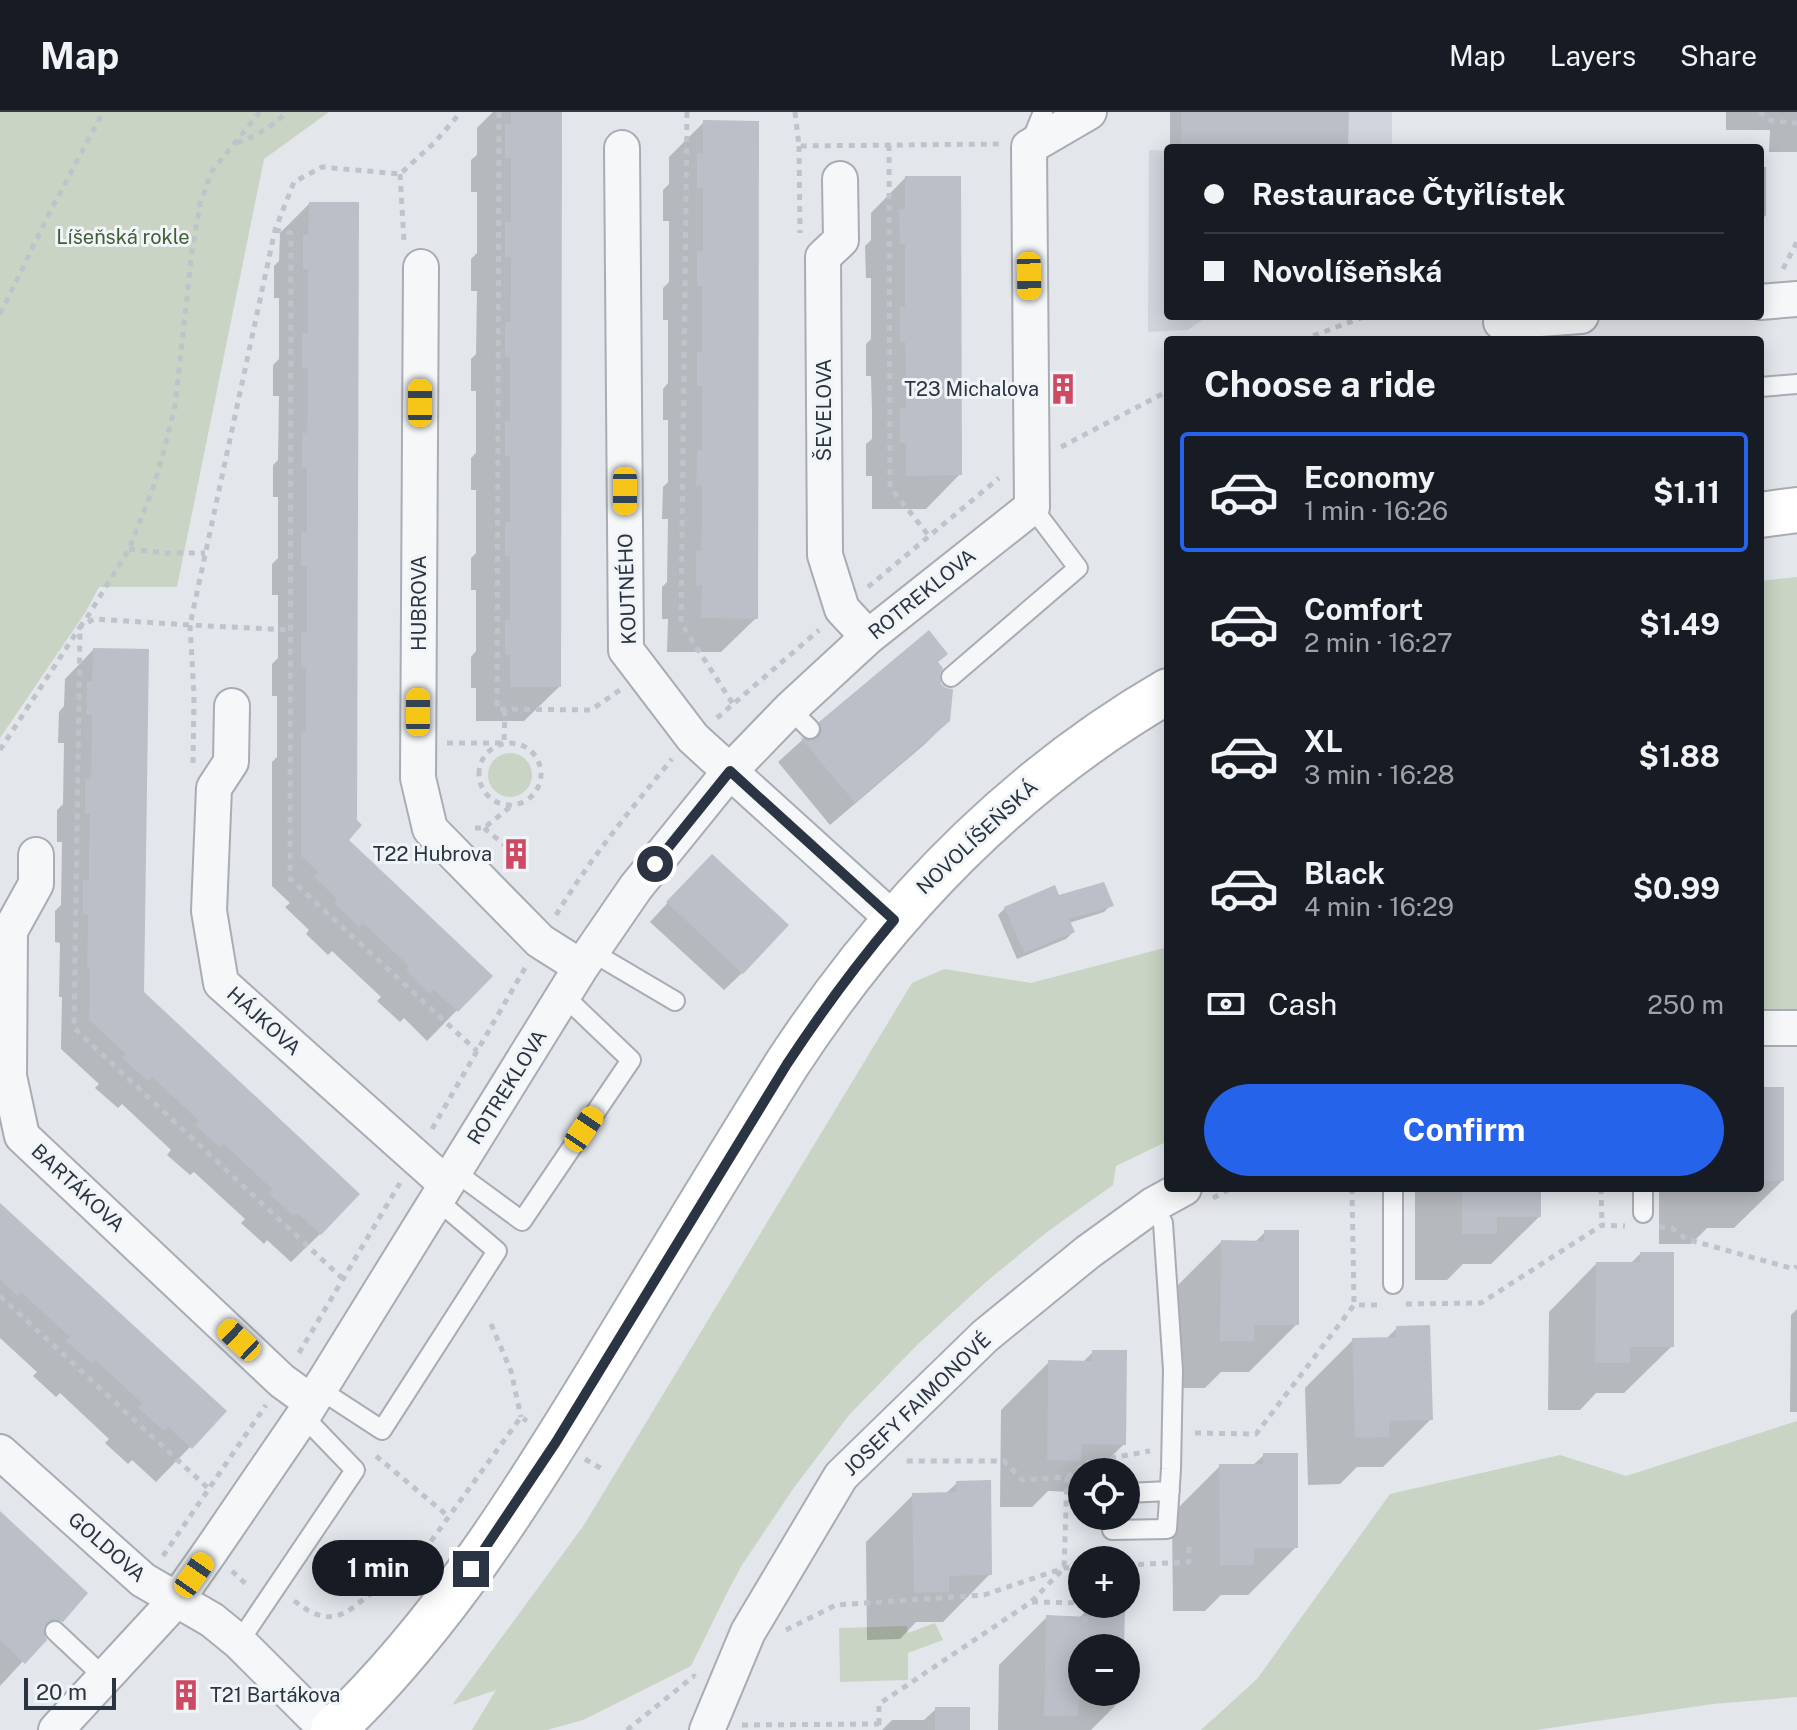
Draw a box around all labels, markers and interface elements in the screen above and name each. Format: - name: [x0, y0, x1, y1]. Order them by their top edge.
- text: Map: [40, 33, 119, 78]
- text: Map: [1449, 39, 1506, 72]
- text: Layers: [1550, 39, 1636, 72]
- text: Share: [1680, 39, 1757, 72]
- text: Restaurace Čtyřlístek: [1252, 176, 1565, 212]
- park label: Líšeňská rokle: [56, 225, 190, 249]
- car: [1017, 252, 1041, 300]
- text: Novolíšeňská: [1252, 253, 1442, 289]
- street label: ŠEVELOVA: [812, 359, 836, 461]
- text: Choose a ride: [1204, 363, 1436, 405]
- building icon: T23 Michalova: [1046, 372, 1080, 406]
- place label: T23 Michalova: [904, 377, 1039, 401]
- car: [408, 379, 432, 427]
- icon: car: [1208, 456, 1280, 528]
- text: Economy: [1304, 459, 1435, 495]
- car: [613, 467, 637, 515]
- text: $1.11: [1653, 474, 1720, 510]
- text: 1 min · 16:26: [1304, 495, 1448, 526]
- street label: KOUTNÉHO: [612, 533, 641, 645]
- street label: ROTREKLOVA: [864, 544, 980, 644]
- street label: HUBROVA: [407, 555, 431, 651]
- icon: car: [1208, 588, 1280, 660]
- text: Comfort: [1304, 591, 1423, 627]
- text: $1.49: [1639, 606, 1720, 642]
- text: 2 min · 16:27: [1304, 627, 1453, 658]
- car: [406, 688, 430, 736]
- icon: car: [1208, 720, 1280, 792]
- text: XL: [1304, 723, 1343, 759]
- text: $1.88: [1638, 738, 1720, 774]
- text: 3 min · 16:28: [1304, 759, 1455, 790]
- street label: NOVOLÍŠEŇSKÁ: [911, 774, 1043, 899]
- building icon: T22 Hubrova: [499, 837, 533, 871]
- place label: T22 Hubrova: [373, 842, 492, 866]
- route start: [637, 846, 673, 882]
- icon: car: [1208, 852, 1280, 924]
- text: Black: [1304, 855, 1385, 891]
- text: $0.99: [1633, 870, 1720, 906]
- text: 4 min · 16:29: [1304, 891, 1454, 922]
- street label: HÁJKOVA: [222, 981, 306, 1060]
- icon: cash: [1204, 982, 1248, 1026]
- text: Cash: [1268, 986, 1337, 1022]
- text: 250 m: [1647, 989, 1724, 1020]
- street label: ROTREKLOVA: [462, 1025, 552, 1149]
- button: Confirm: [1204, 1084, 1724, 1176]
- car: [561, 1102, 607, 1156]
- street label: BARTÁKOVA: [26, 1138, 130, 1237]
- car: [213, 1315, 265, 1365]
- street label: JOSEFY FAIMONOVÉ: [838, 1327, 996, 1481]
- map controls: [1068, 1458, 1140, 1706]
- button: locate: [1068, 1458, 1140, 1530]
- street label: GOLDOVA: [63, 1507, 151, 1587]
- callout: 1 min: [311, 1541, 443, 1597]
- button: +: [1068, 1546, 1140, 1618]
- car: [170, 1548, 218, 1602]
- route end: [453, 1551, 489, 1587]
- text: 1 min: [347, 1552, 409, 1583]
- button: −: [1068, 1634, 1140, 1706]
- scale bar: [24, 1674, 116, 1710]
- building icon: T21 Bartákova: [169, 1678, 203, 1712]
- text: 20 m: [36, 1679, 87, 1705]
- place label: T21 Bartákova: [210, 1683, 340, 1707]

